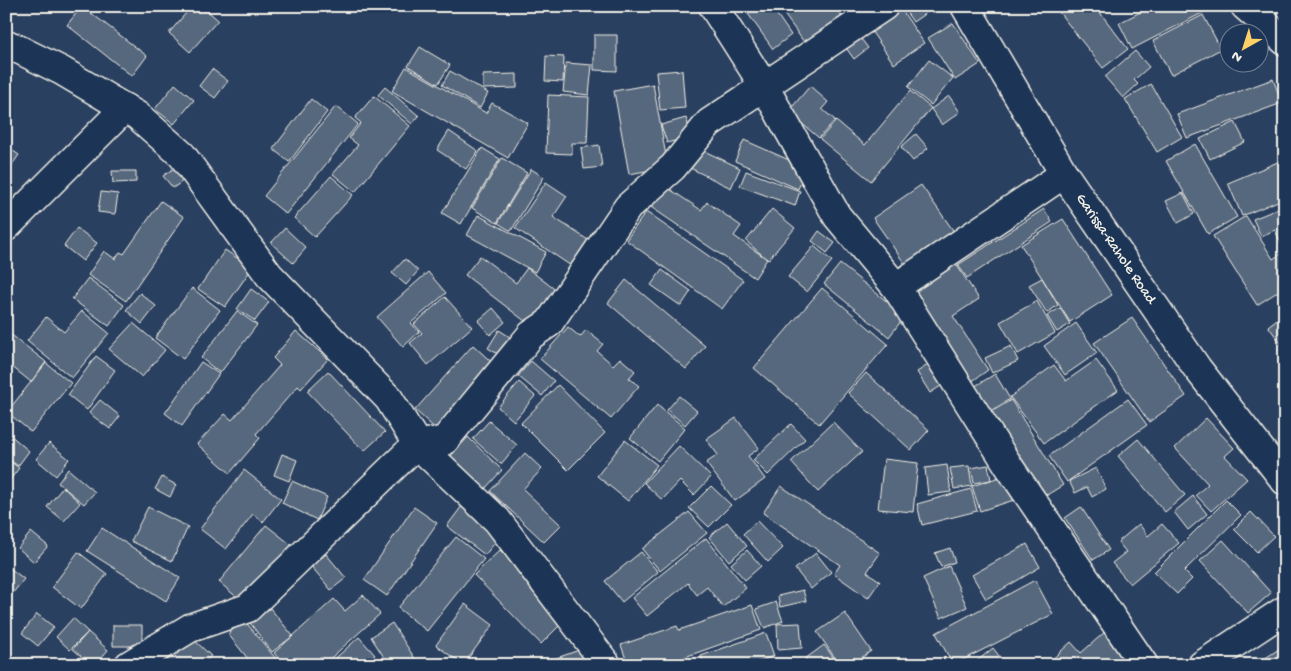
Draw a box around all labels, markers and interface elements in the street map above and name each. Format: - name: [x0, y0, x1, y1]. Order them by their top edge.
- north arrow: [1218, 22, 1268, 72]
- text: N: [1228, 47, 1246, 66]
- street label: Garissa-Rahole Road: [1071, 190, 1160, 309]

